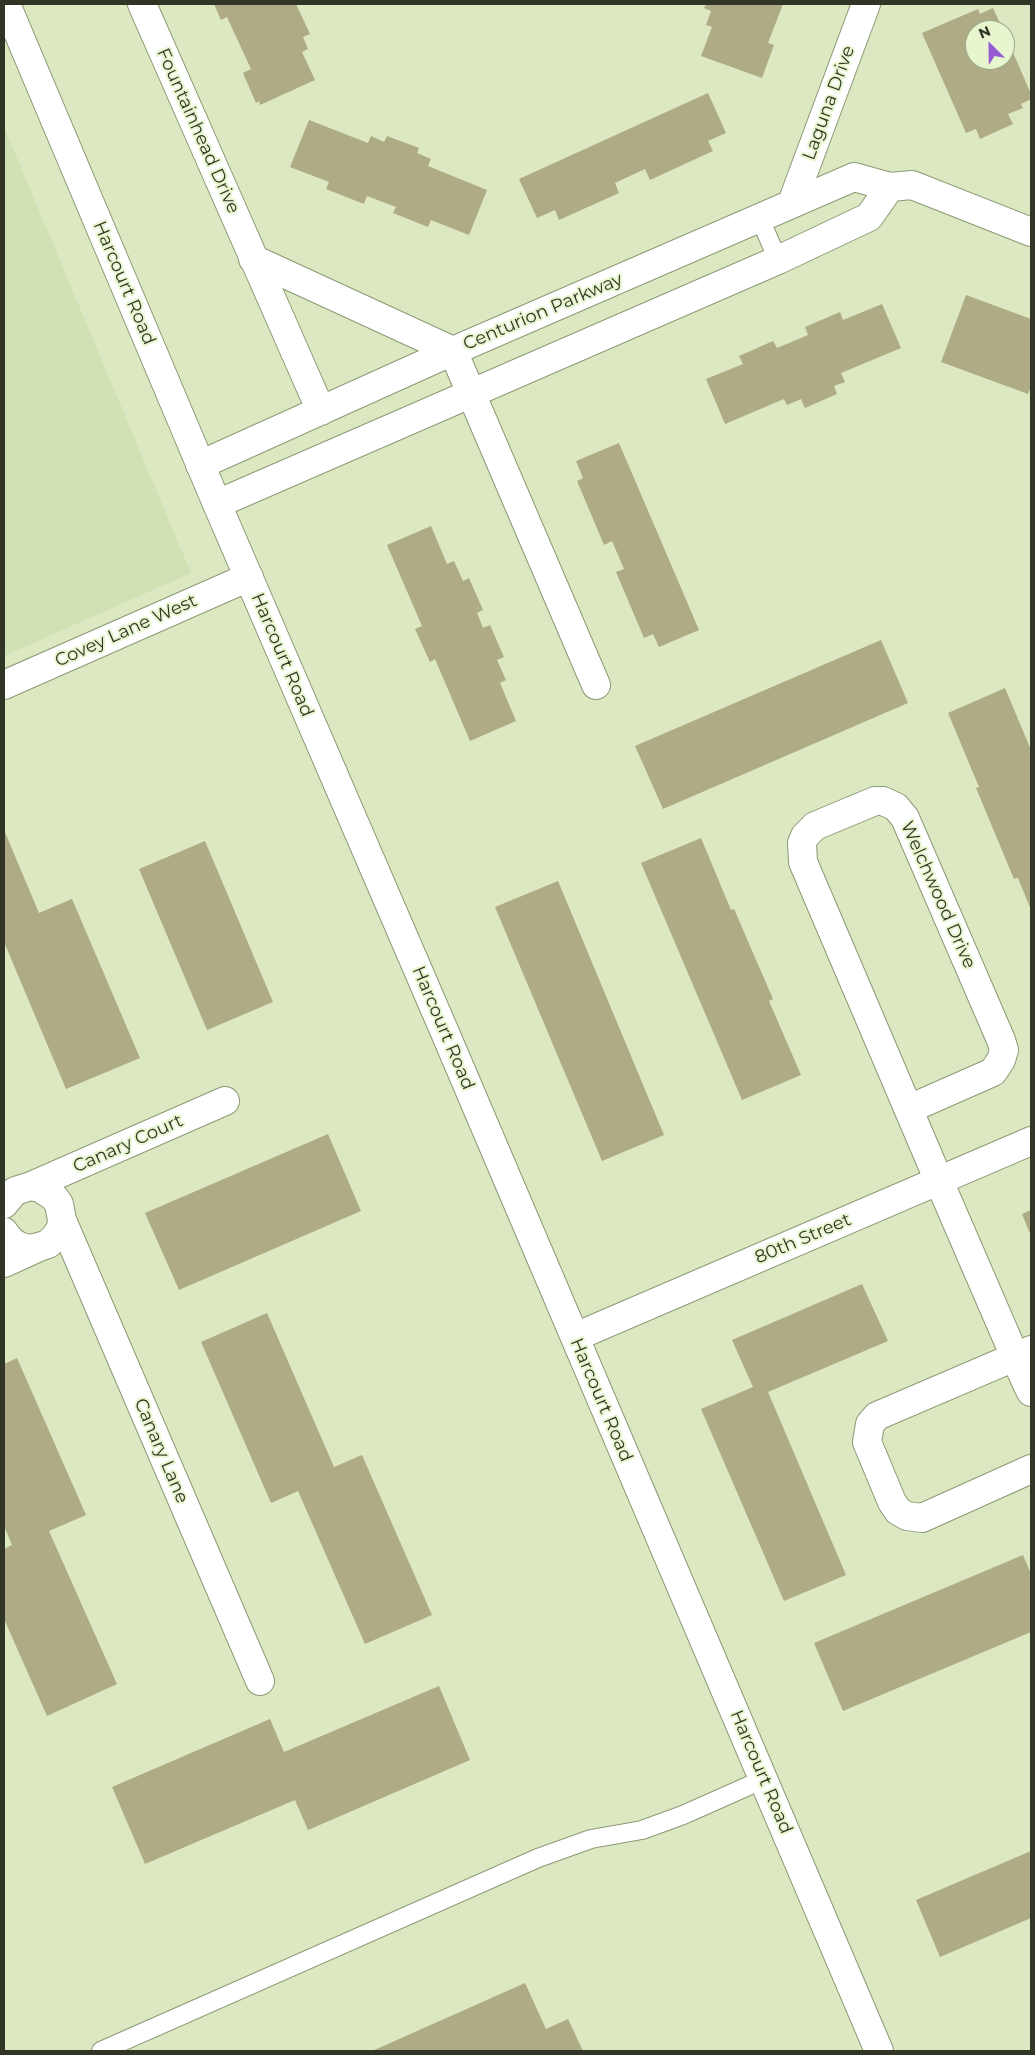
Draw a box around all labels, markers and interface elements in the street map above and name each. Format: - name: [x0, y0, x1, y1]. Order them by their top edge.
- north arrow: [965, 20, 1015, 70]
- text: N: [976, 22, 993, 43]
- street label: Laguna Drive: [798, 43, 860, 163]
- street label: Fountainhead Drive: [152, 45, 244, 217]
- street label: Harcourt Road: [88, 218, 160, 348]
- street label: Centurion Parkway: [460, 269, 626, 355]
- street label: Covey Lane West: [52, 590, 200, 672]
- street label: Harcourt Road: [246, 590, 318, 720]
- street label: Welchwood Drive: [896, 818, 980, 972]
- street label: Harcourt Road: [407, 963, 479, 1093]
- street label: Canary Court: [70, 1110, 186, 1178]
- street label: 80th Street: [752, 1209, 854, 1269]
- street label: Harcourt Road: [565, 1335, 637, 1465]
- street label: Canary Lane: [129, 1395, 193, 1507]
- street label: Harcourt Road: [725, 1707, 797, 1837]

